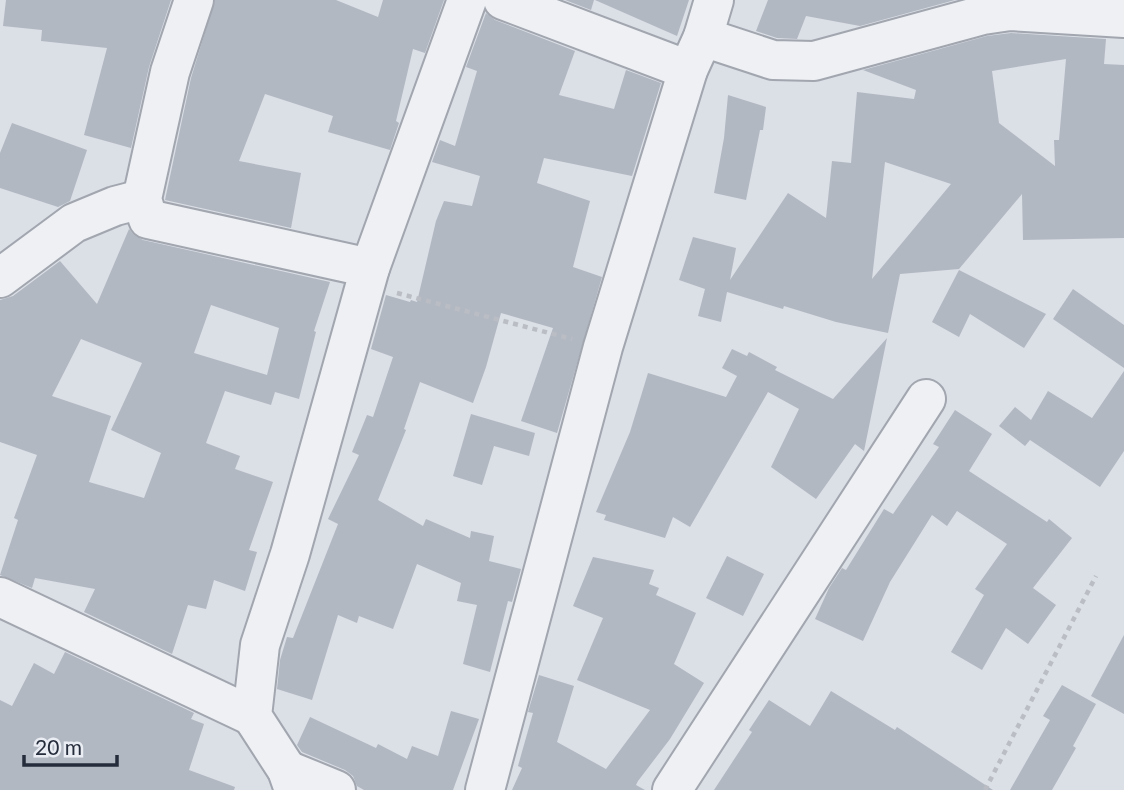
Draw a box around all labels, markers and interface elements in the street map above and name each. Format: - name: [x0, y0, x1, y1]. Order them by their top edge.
- scale bar: [24, 724, 117, 768]
- text: 20 m: [35, 734, 82, 759]

